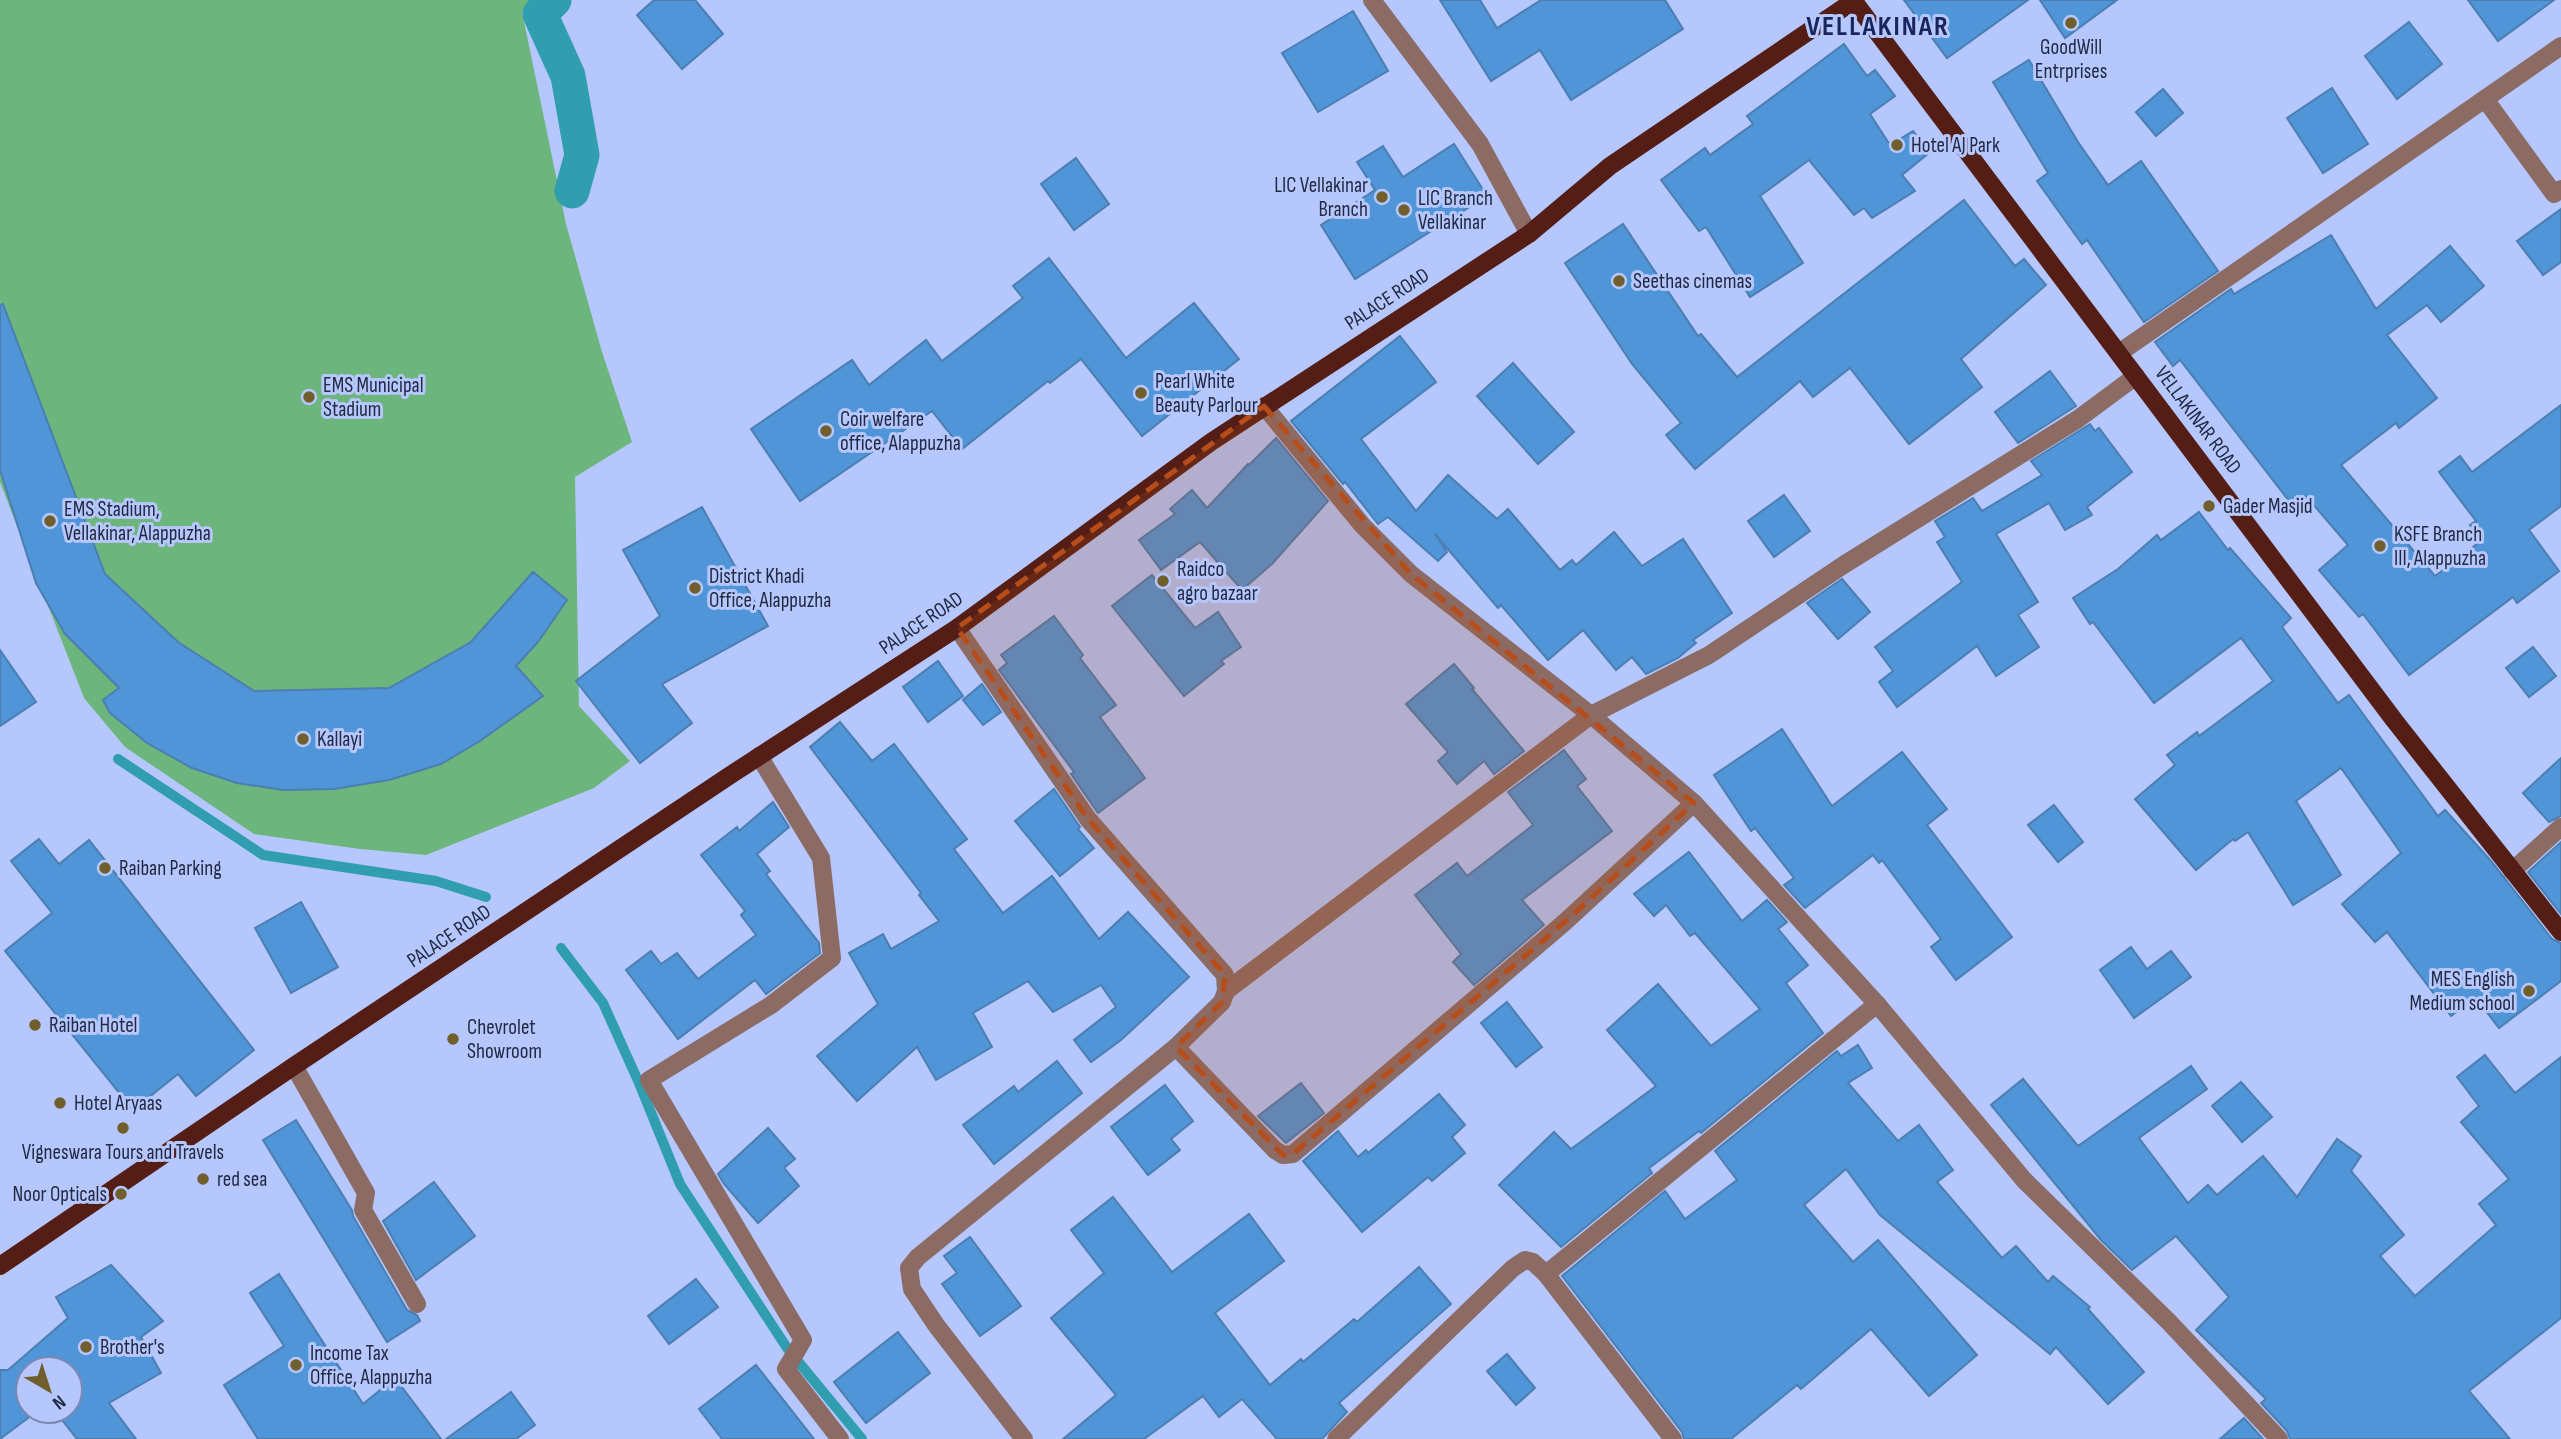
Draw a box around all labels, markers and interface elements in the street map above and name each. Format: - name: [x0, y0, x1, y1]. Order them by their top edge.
- district label: VELLAKINAR: [1806, 10, 1950, 43]
- marker: GoodWill Entrprises: [2063, 15, 2079, 31]
- place label: GoodWill Entrprises: [2035, 35, 2107, 84]
- place label: Hotel AJ Park: [1911, 133, 2000, 158]
- marker: Hotel AJ Park: [1889, 137, 1905, 153]
- place label: LIC Vellakinar Branch: [1274, 173, 1368, 222]
- place label: LIC Branch Vellakinar: [1418, 186, 1493, 235]
- marker: LIC Vellakinar Branch: [1374, 189, 1390, 205]
- marker: LIC Branch Vellakinar: [1396, 202, 1412, 218]
- street label: PALACE ROAD: [1340, 263, 1434, 335]
- place label: Seethas cinemas: [1633, 269, 1752, 294]
- marker: Seethas cinemas: [1611, 273, 1627, 289]
- street label: VELLAKINAR ROAD: [2149, 361, 2247, 479]
- place label: Pearl White Beauty Parlour: [1155, 369, 1258, 418]
- place label: EMS Municipal Stadium: [323, 373, 424, 422]
- marker: Pearl White Beauty Parlour: [1133, 385, 1149, 401]
- marker: EMS Municipal Stadium: [301, 389, 317, 405]
- place label: Coir welfare office, Alappuzha: [840, 407, 961, 456]
- marker: Coir welfare office, Alappuzha: [818, 423, 834, 439]
- place label: Gader Masjid: [2223, 494, 2313, 519]
- place label: EMS Stadium, Vellakinar, Alappuzha: [64, 497, 211, 546]
- marker: Gader Masjid: [2201, 498, 2217, 514]
- marker: EMS Stadium, Vellakinar, Alappuzha: [42, 513, 58, 529]
- place label: KSFE Branch III, Alappuzha: [2394, 522, 2486, 571]
- marker: KSFE Branch III, Alappuzha: [2372, 538, 2388, 554]
- place label: Raidco agro bazaar: [1177, 557, 1258, 606]
- place label: District Khadi Office, Alappuzha: [709, 564, 831, 613]
- marker: Raidco agro bazaar: [1155, 573, 1171, 589]
- marker: District Khadi Office, Alappuzha: [687, 580, 703, 596]
- street label: PALACE ROAD: [874, 586, 968, 660]
- place label: Kallayi: [317, 727, 362, 752]
- marker: Kallayi: [295, 731, 311, 747]
- place label: Raiban Parking: [119, 856, 222, 881]
- marker: Raiban Parking: [97, 860, 113, 876]
- street label: PALACE ROAD: [402, 899, 496, 973]
- place label: MES English Medium school: [2410, 967, 2515, 1016]
- marker: MES English Medium school: [2521, 983, 2537, 999]
- place label: Raiban Hotel: [49, 1013, 138, 1038]
- place label: Chevrolet Showroom: [467, 1015, 542, 1064]
- marker: Raiban Hotel: [27, 1017, 43, 1033]
- marker: Chevrolet Showroom: [445, 1031, 461, 1047]
- place label: Hotel Aryaas: [74, 1091, 162, 1116]
- marker: Hotel Aryaas: [52, 1095, 68, 1111]
- marker: Vigneswara Tours and Travels: [115, 1120, 131, 1136]
- place label: Vigneswara Tours and Travels: [22, 1140, 224, 1165]
- place label: red sea: [217, 1167, 267, 1192]
- marker: red sea: [195, 1171, 211, 1187]
- place label: Noor Opticals: [12, 1182, 107, 1207]
- marker: Noor Opticals: [113, 1186, 129, 1202]
- place label: Brother's: [100, 1335, 165, 1360]
- marker: Brother's: [78, 1339, 94, 1355]
- place label: Income Tax Office, Alappuzha: [310, 1341, 432, 1390]
- north arrow: [14, 1355, 84, 1425]
- marker: Income Tax Office, Alappuzha: [288, 1357, 304, 1373]
- text: N: [48, 1390, 70, 1414]

